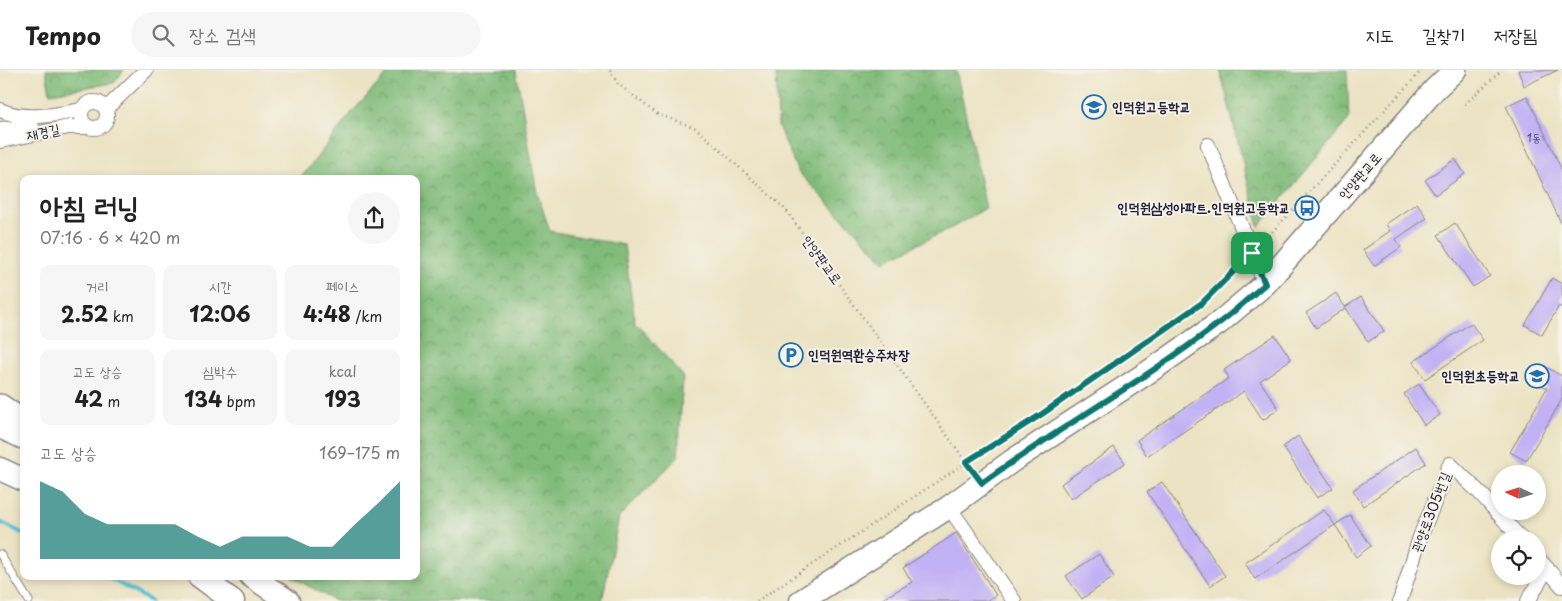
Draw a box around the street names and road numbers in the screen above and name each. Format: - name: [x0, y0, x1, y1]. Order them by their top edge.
- street label: 재경길: [24, 118, 62, 145]
- street label: 안양판교로: [1333, 148, 1386, 204]
- street label: 안양판교로: [797, 231, 847, 289]
- street label: 관양로305번길: [1406, 468, 1456, 555]

